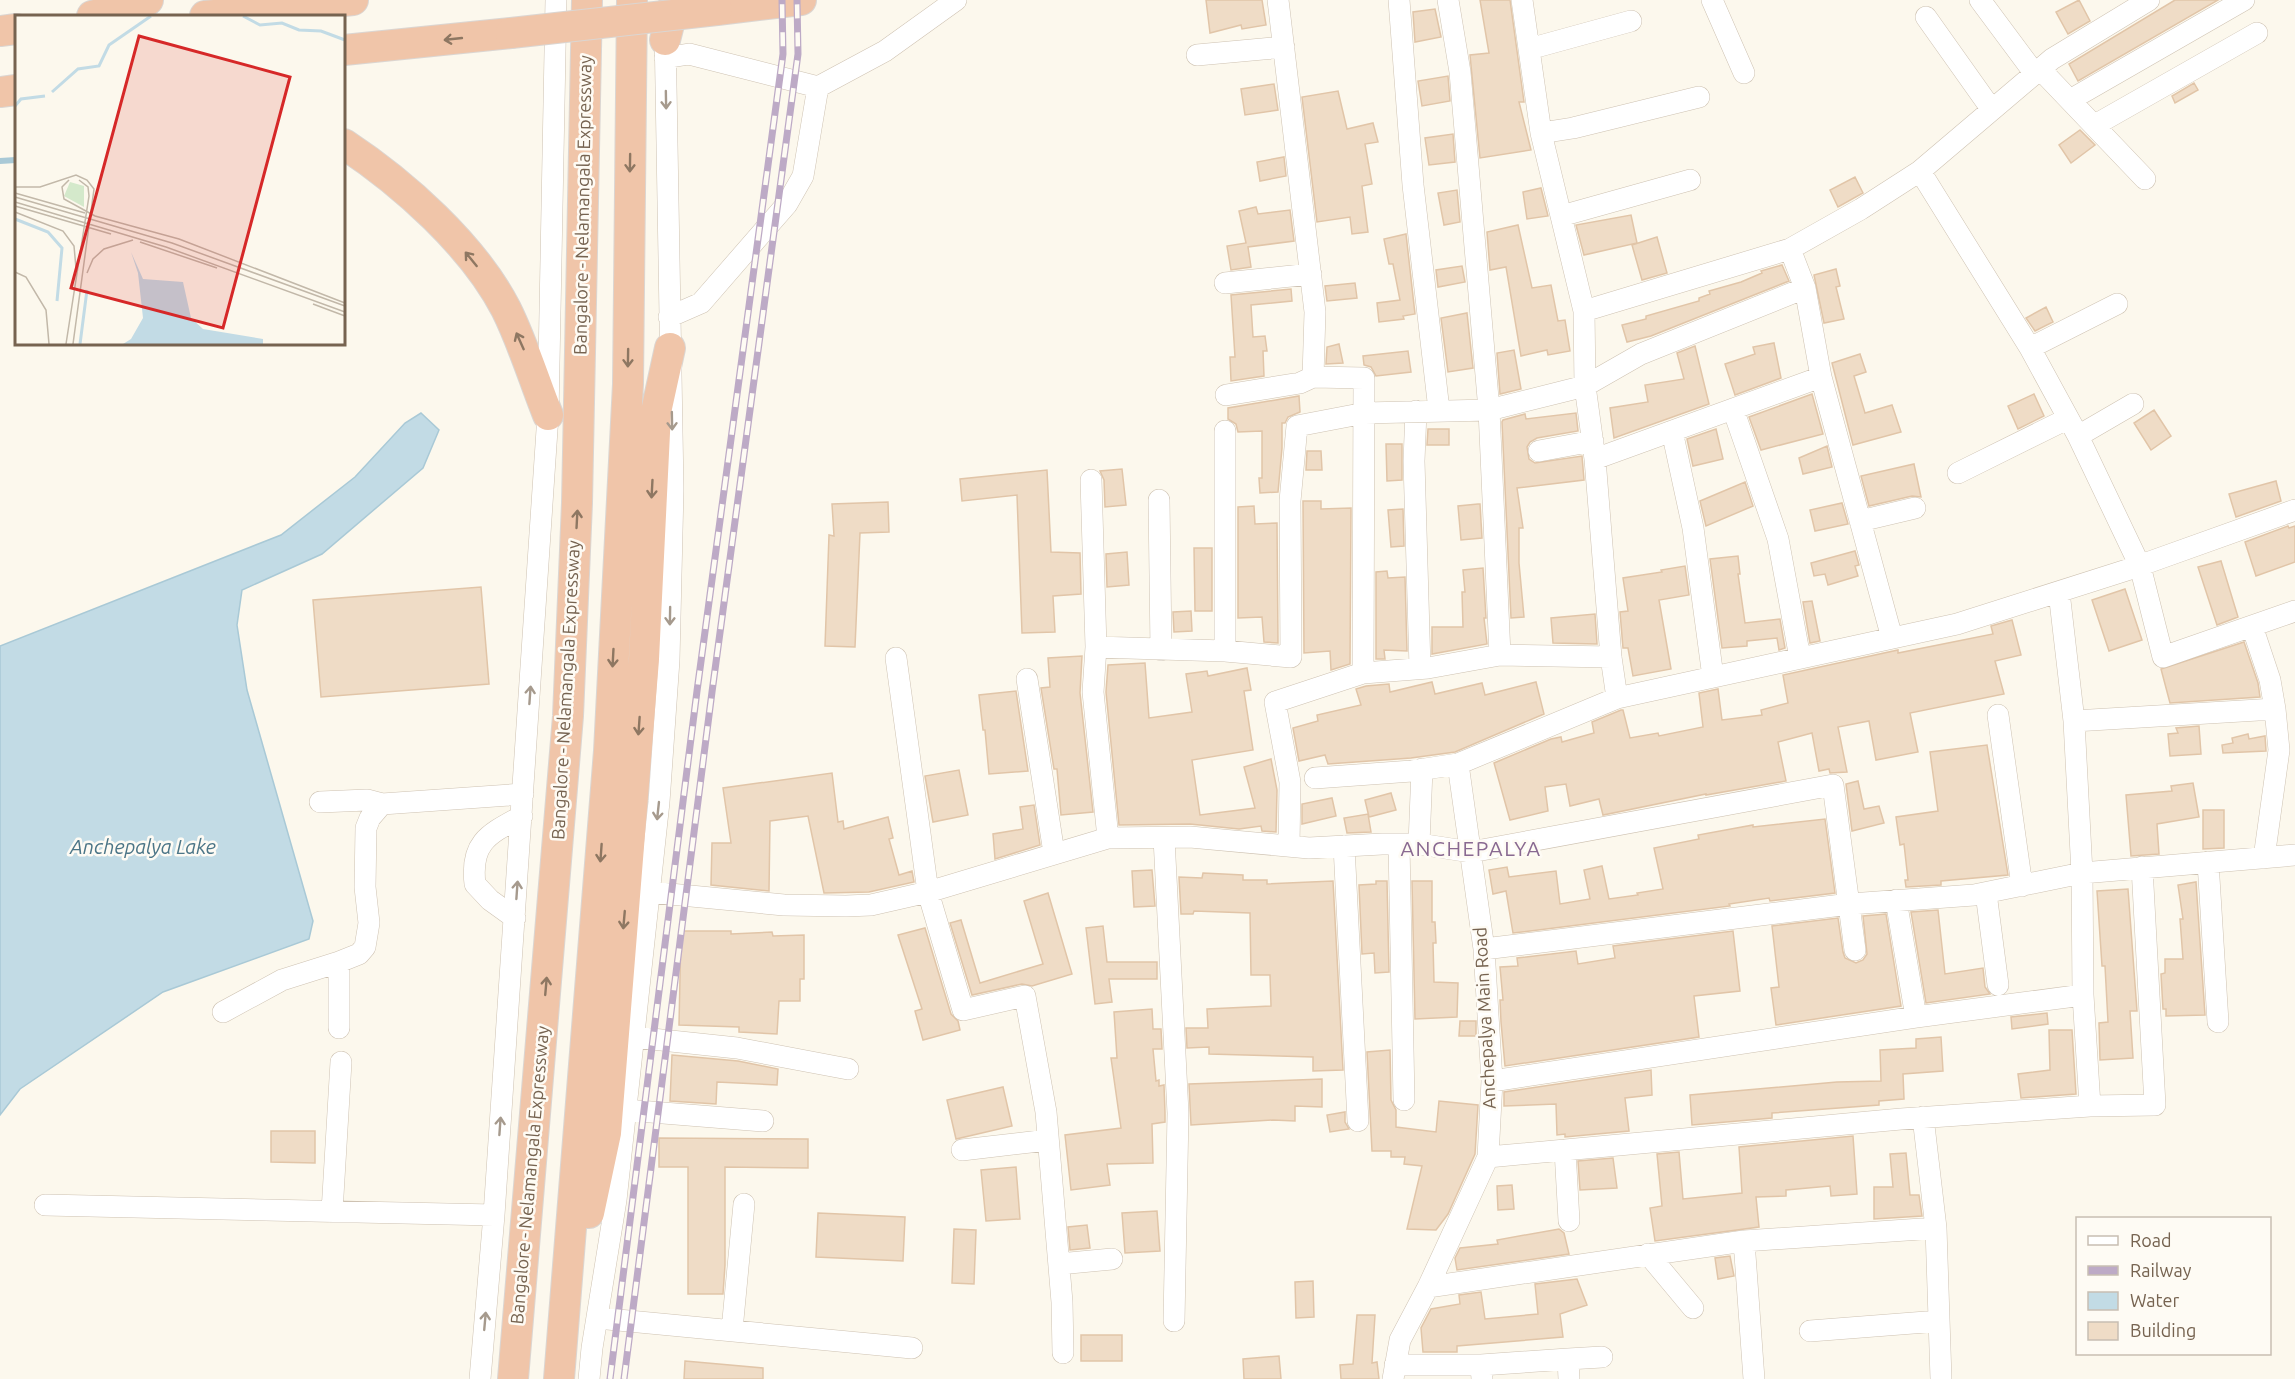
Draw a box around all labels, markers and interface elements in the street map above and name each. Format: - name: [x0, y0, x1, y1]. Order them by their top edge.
- inset map: [15, 15, 345, 345]
- one-way arrow: [444, 34, 464, 45]
- street label: Bangalore - Nelamangala Expressway: [569, 55, 595, 355]
- one-way arrow: [660, 90, 672, 110]
- one-way arrow: [625, 153, 636, 173]
- one-way arrow: [464, 251, 477, 267]
- one-way arrow: [514, 332, 526, 350]
- one-way arrow: [622, 348, 634, 368]
- one-way arrow: [666, 411, 677, 431]
- one-way arrow: [646, 479, 658, 499]
- one-way arrow: [571, 509, 582, 529]
- street label: Bangalore - Nelamangala Expressway: [547, 539, 583, 840]
- one-way arrow: [664, 606, 676, 626]
- one-way arrow: [608, 648, 619, 668]
- one-way arrow: [525, 686, 536, 706]
- one-way arrow: [633, 715, 644, 735]
- one-way arrow: [652, 801, 663, 820]
- water label: Anchepalya Lake: [69, 835, 216, 858]
- district label: ANCHEPALYA: [1400, 836, 1542, 860]
- one-way arrow: [595, 842, 606, 862]
- one-way arrow: [512, 880, 523, 900]
- one-way arrow: [618, 910, 629, 930]
- street label: Anchepalya Main Road: [1469, 927, 1499, 1110]
- one-way arrow: [541, 976, 552, 996]
- street label: Bangalore - Nelamangala Expressway: [506, 1024, 552, 1325]
- one-way arrow: [495, 1117, 506, 1137]
- legend: [2076, 1217, 2271, 1355]
- text: Road: [2130, 1230, 2172, 1250]
- text: Railway: [2130, 1260, 2192, 1280]
- text: Water: [2130, 1290, 2180, 1310]
- one-way arrow: [480, 1311, 491, 1331]
- text: Building: [2130, 1320, 2196, 1340]

